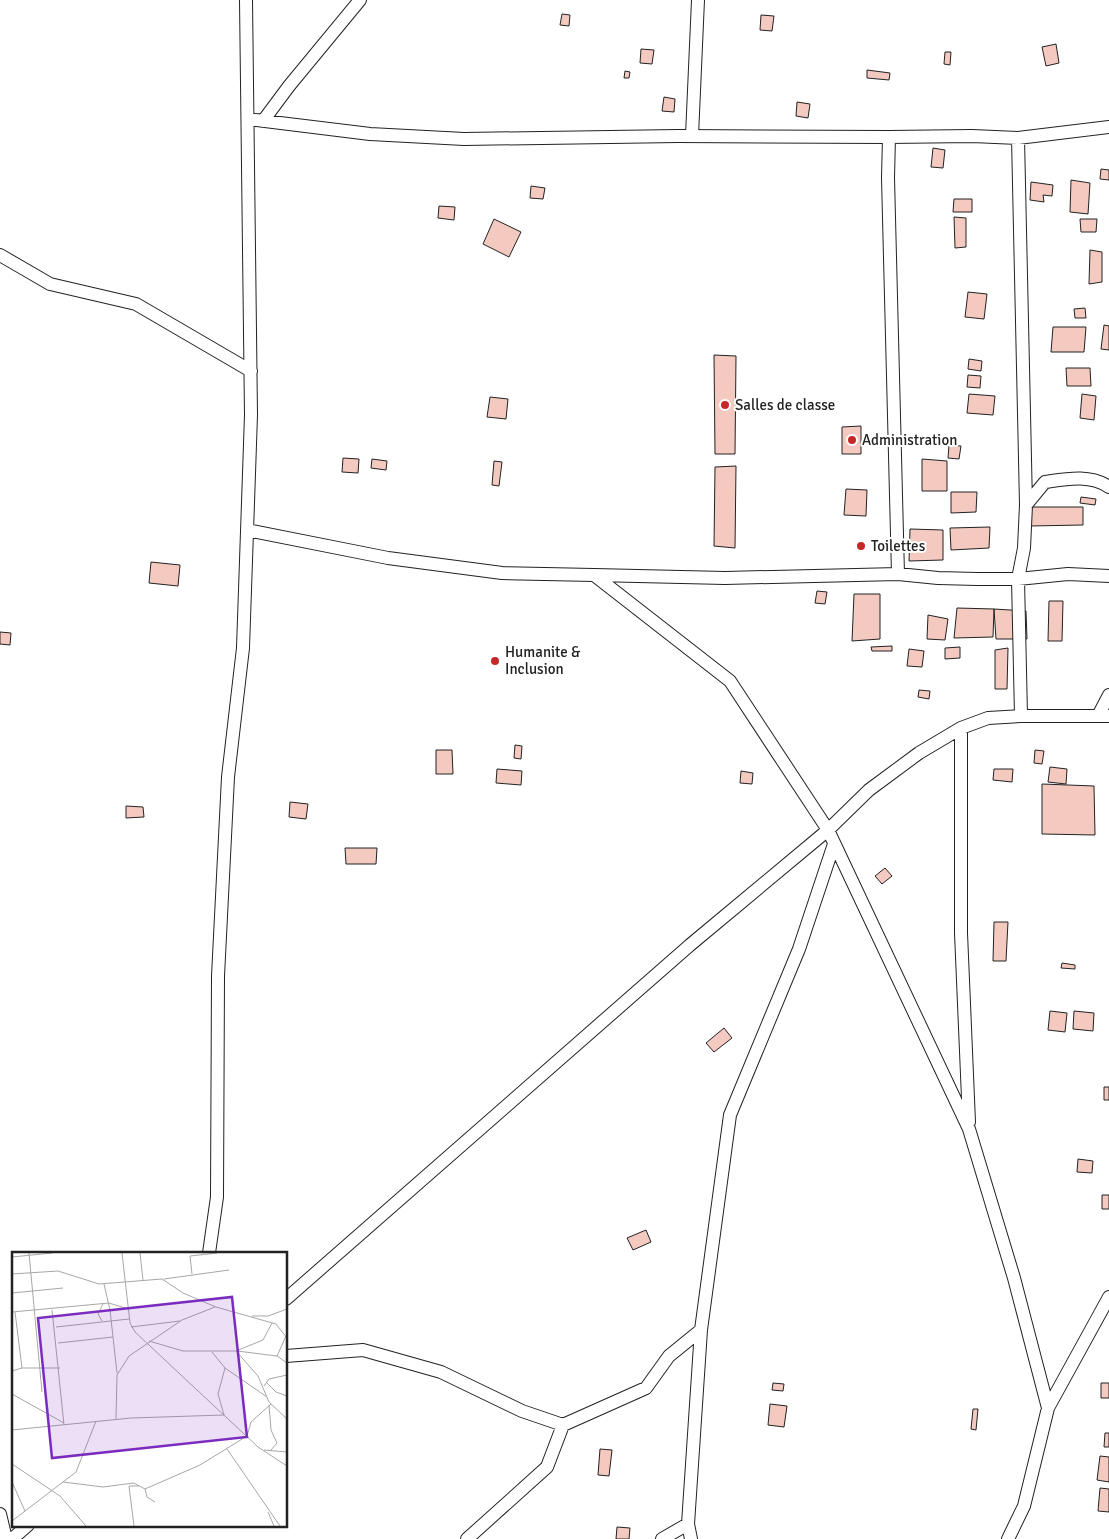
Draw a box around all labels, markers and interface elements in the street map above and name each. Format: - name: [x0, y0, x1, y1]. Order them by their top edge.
- place label: Salles de classe: [735, 396, 835, 414]
- marker: Salles de classe: [719, 399, 731, 411]
- place label: Administration: [862, 431, 957, 449]
- marker: Administration: [846, 434, 858, 446]
- place label: Toilettes: [871, 537, 926, 555]
- marker: Toilettes: [855, 540, 867, 552]
- place label: Humanite & Inclusion: [505, 643, 581, 678]
- marker: Humanite & Inclusion: [489, 655, 501, 667]
- inset map: [12, 1252, 288, 1526]

